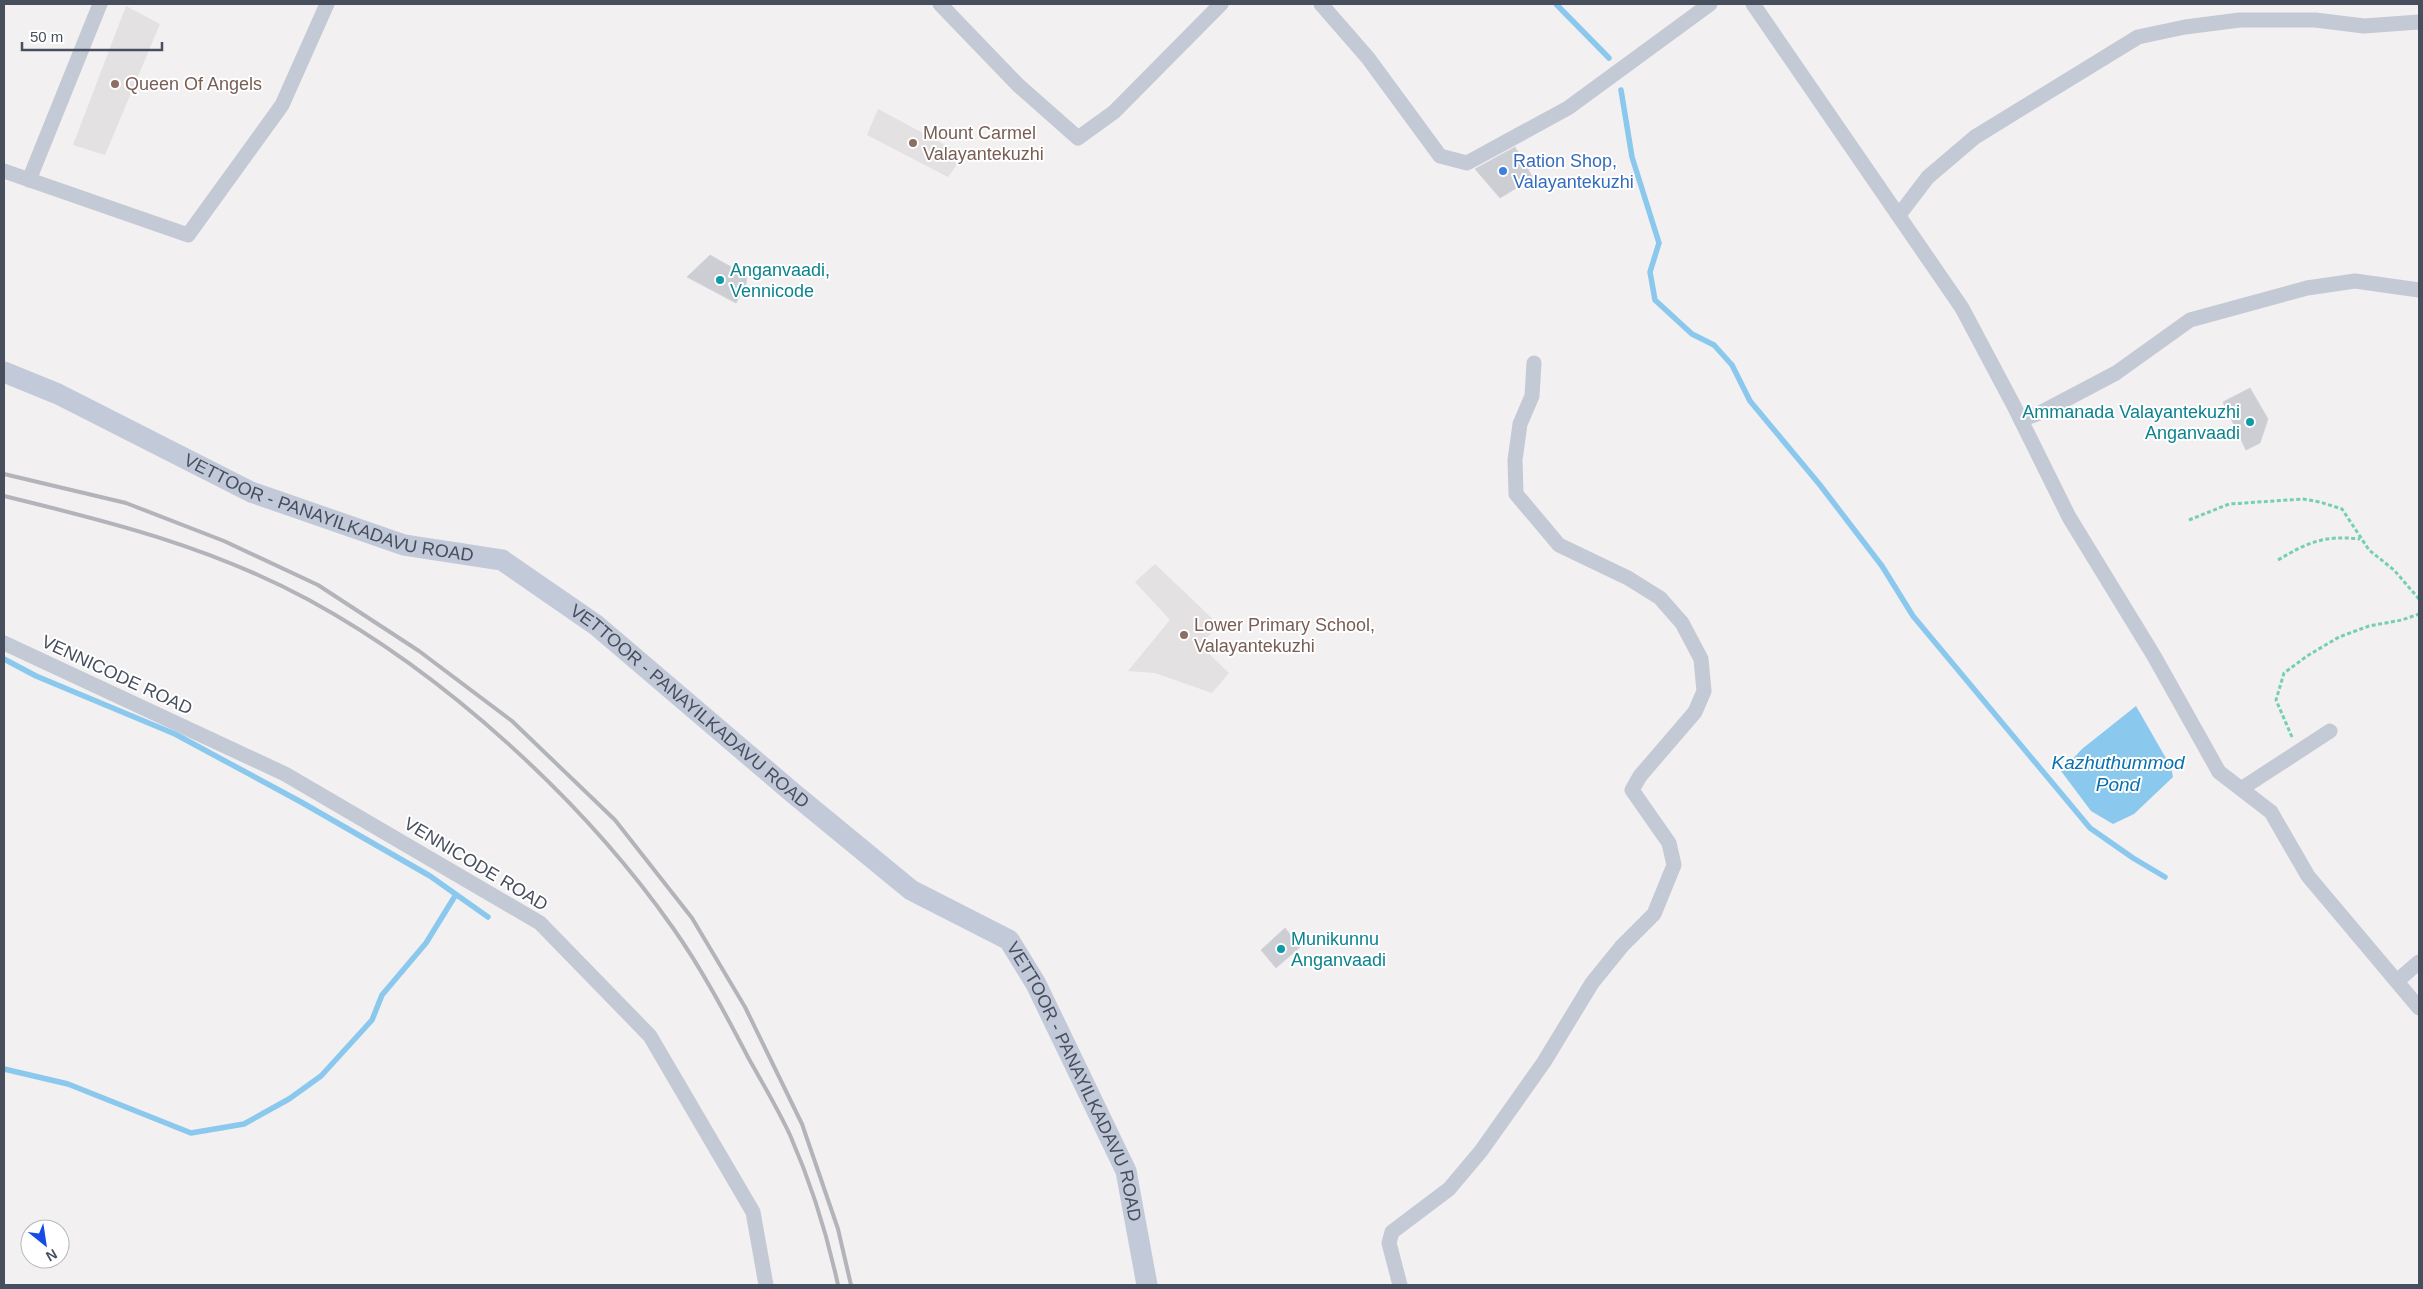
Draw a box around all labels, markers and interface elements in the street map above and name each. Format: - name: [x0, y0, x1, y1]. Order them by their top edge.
- scale bar: [22, 20, 162, 52]
- text: 50 m: [30, 28, 63, 45]
- place label: Queen Of Angels: [125, 74, 262, 94]
- marker: Queen Of Angels: [109, 78, 121, 90]
- place label: Mount Carmel Valayantekuzhi: [923, 123, 1044, 164]
- marker: Mount Carmel Valayantekuzhi: [907, 137, 919, 149]
- place label: Ration Shop, Valayantekuzhi: [1513, 151, 1634, 192]
- marker: Ration Shop, Valayantekuzhi: [1497, 165, 1509, 177]
- place label: Anganvaadi, Vennicode: [730, 260, 830, 301]
- marker: Anganvaadi, Vennicode: [714, 274, 726, 286]
- place label: Ammanada Valayantekuzhi Anganvaadi: [2022, 402, 2240, 443]
- marker: Ammanada Valayantekuzhi Anganvaadi: [2244, 416, 2256, 428]
- street label: VETTOOR - PANAYILKADAVU ROAD: [181, 450, 475, 566]
- street label: VETTOOR - PANAYILKADAVU ROAD: [566, 600, 813, 812]
- place label: Lower Primary School, Valayantekuzhi: [1194, 615, 1375, 656]
- marker: Lower Primary School, Valayantekuzhi: [1178, 629, 1190, 641]
- street label: VENNICODE ROAD: [38, 631, 196, 719]
- water label: Kazhuthummod Pond: [2051, 752, 2186, 795]
- street label: VENNICODE ROAD: [401, 813, 551, 915]
- place label: Munikunnu Anganvaadi: [1291, 929, 1386, 970]
- street label: VETTOOR - PANAYILKADAVU ROAD: [1003, 938, 1145, 1223]
- marker: Munikunnu Anganvaadi: [1275, 943, 1287, 955]
- north arrow: [20, 1219, 70, 1269]
- text: N: [43, 1246, 60, 1265]

